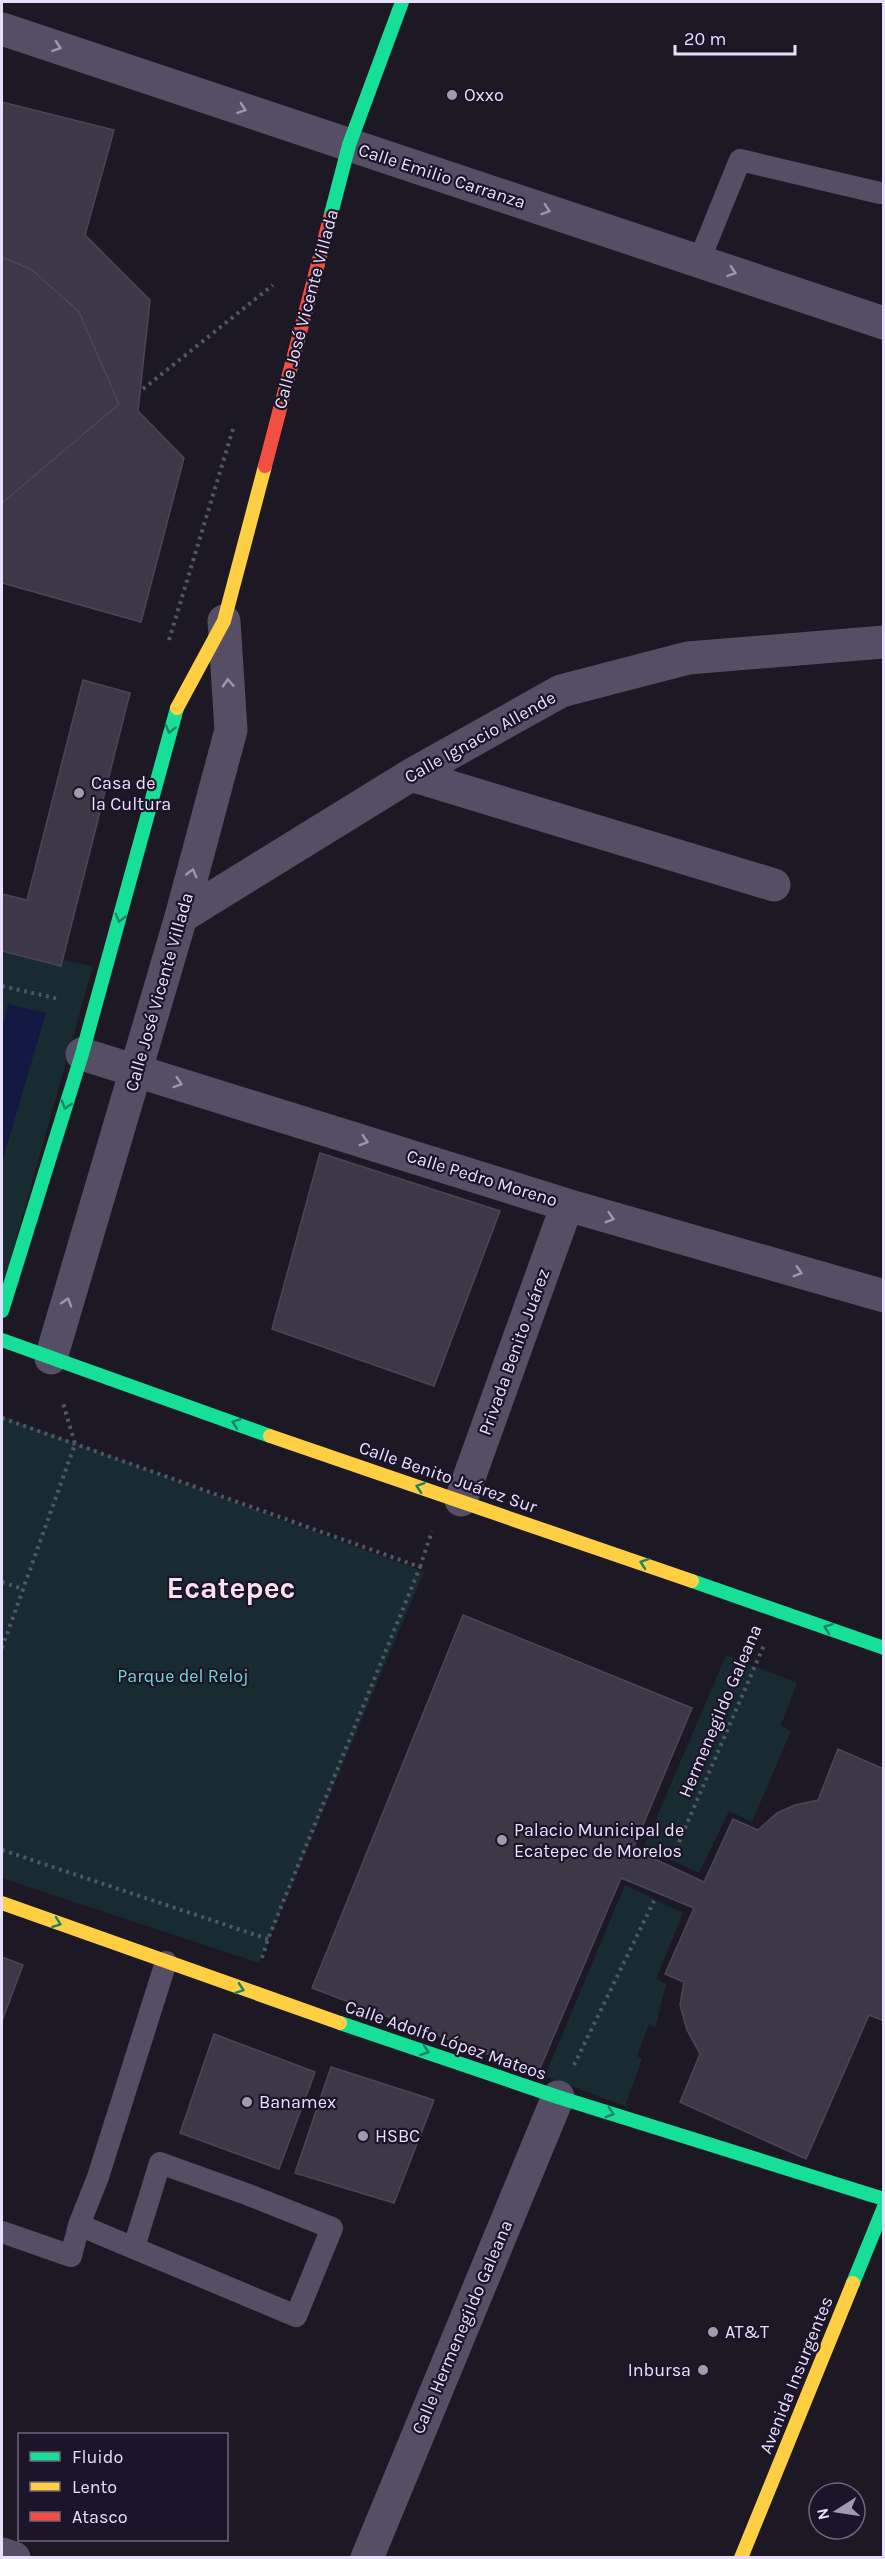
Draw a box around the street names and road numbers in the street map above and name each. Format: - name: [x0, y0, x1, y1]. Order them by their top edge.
- street label: Calle Emilio Carranza: [356, 139, 528, 213]
- street label: Calle José Vicente Villada: [269, 207, 343, 411]
- street label: Calle Ignacio Allende: [400, 686, 560, 788]
- street label: Calle José Vicente Villada: [120, 890, 198, 1094]
- street label: Calle Pedro Moreno: [404, 1145, 560, 1211]
- street label: Privada Benito Juárez: [474, 1266, 554, 1438]
- street label: Calle Benito Juárez Sur: [356, 1436, 540, 1518]
- street label: Hermenegildo Galeana: [674, 1621, 766, 1801]
- street label: Calle Adolfo López Mateos: [342, 1995, 550, 2085]
- street label: Calle Hermenegildo Galeana: [407, 2217, 517, 2437]
- street label: Avenida Insurgentes: [754, 2293, 838, 2457]

